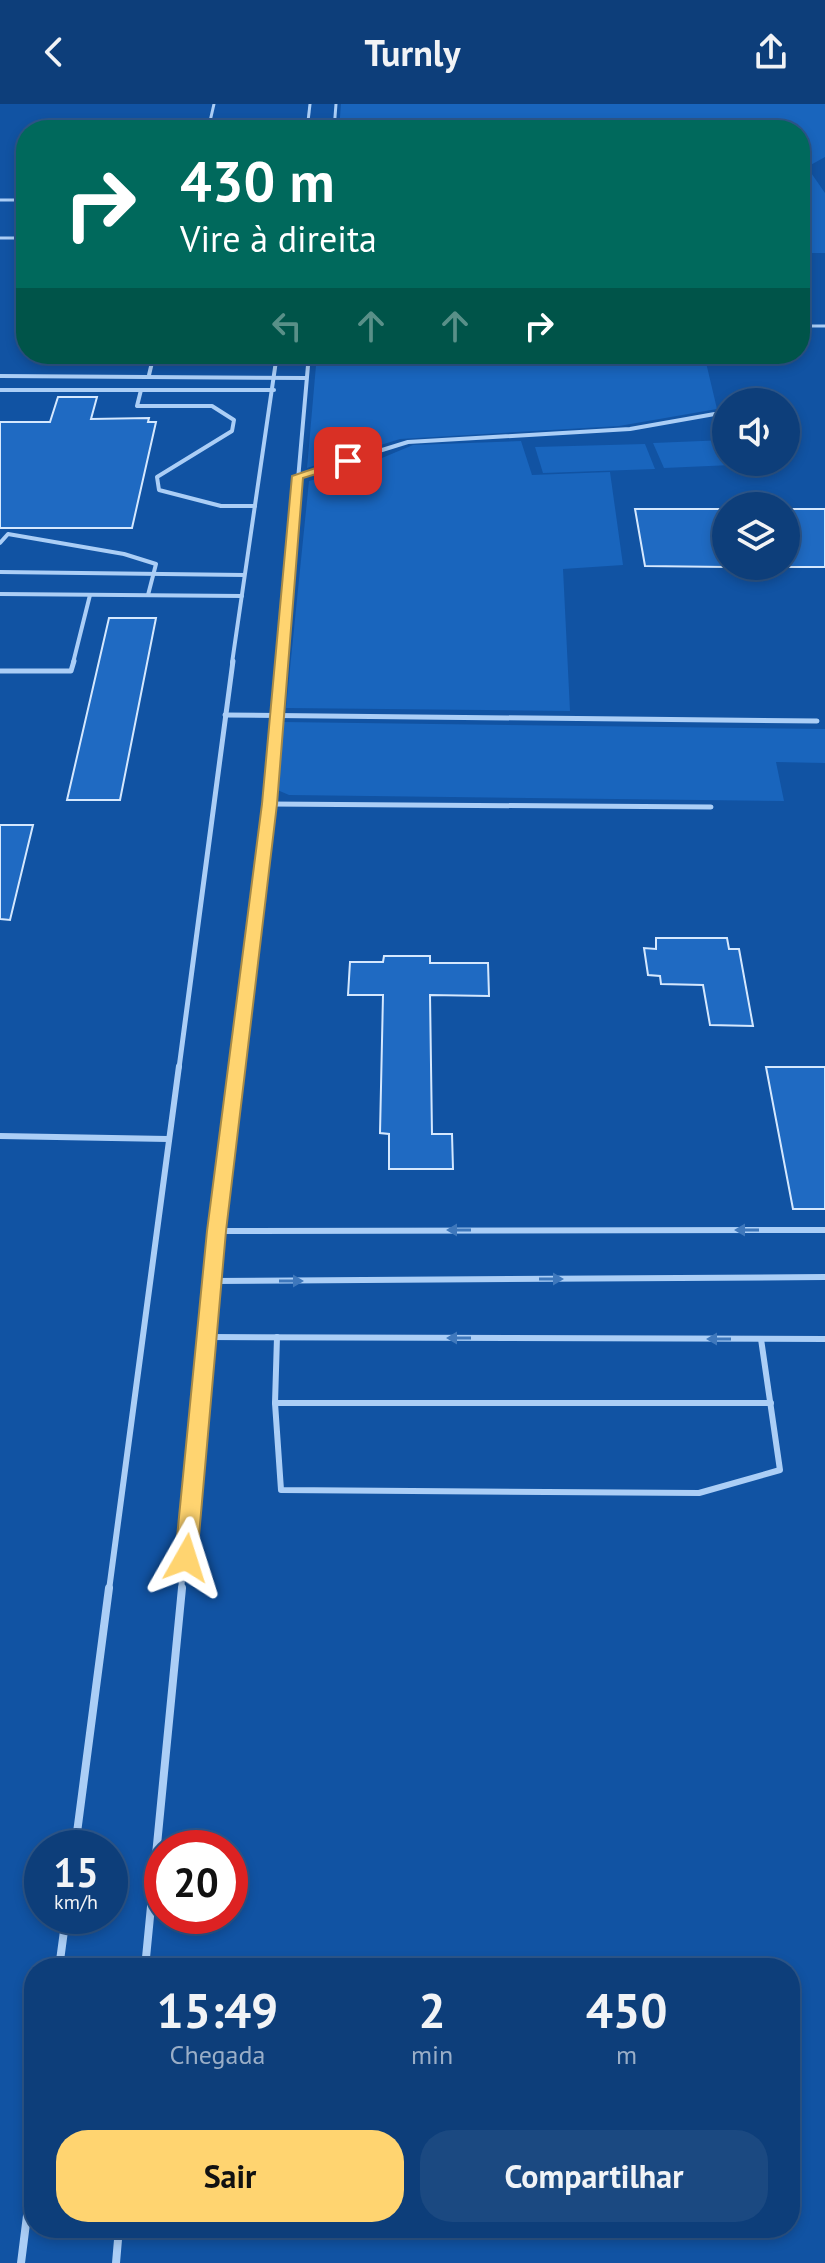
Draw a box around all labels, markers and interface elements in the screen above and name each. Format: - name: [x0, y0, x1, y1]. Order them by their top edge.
- text: Turnly: [364, 29, 461, 76]
- icon: back: [32, 30, 76, 74]
- icon: share: [749, 30, 793, 74]
- text: 430 m: [180, 145, 335, 217]
- icon: right: [48, 152, 152, 256]
- text: Vire à direita: [180, 215, 377, 262]
- icon: left: [265, 304, 309, 348]
- icon: ahead: [349, 304, 393, 348]
- icon: ahead: [433, 304, 477, 348]
- icon: right: [517, 304, 561, 348]
- map controls: [712, 388, 800, 580]
- button: sound: [712, 388, 800, 476]
- pin: [314, 427, 382, 495]
- icon: arrive: [326, 439, 370, 483]
- button: layers: [712, 492, 800, 580]
- one-way arrow: [446, 1224, 471, 1236]
- one-way arrow: [734, 1224, 759, 1236]
- one-way arrow: [539, 1273, 564, 1285]
- one-way arrow: [279, 1275, 304, 1287]
- one-way arrow: [446, 1332, 471, 1344]
- one-way arrow: [706, 1333, 731, 1345]
- position arrow: [144, 1516, 228, 1600]
- speed limit sign: 20: [144, 1830, 248, 1934]
- text: 15: [53, 1846, 99, 1898]
- text: km/h: [54, 1889, 98, 1915]
- text: 15:49: [157, 1979, 278, 2041]
- text: 2: [418, 1979, 446, 2041]
- text: 450: [586, 1979, 667, 2041]
- text: Chegada: [170, 2038, 265, 2071]
- text: min: [411, 2038, 453, 2071]
- text: m: [616, 2038, 637, 2071]
- button: Sair: [56, 2130, 404, 2222]
- button: Compartilhar: [420, 2130, 768, 2222]

